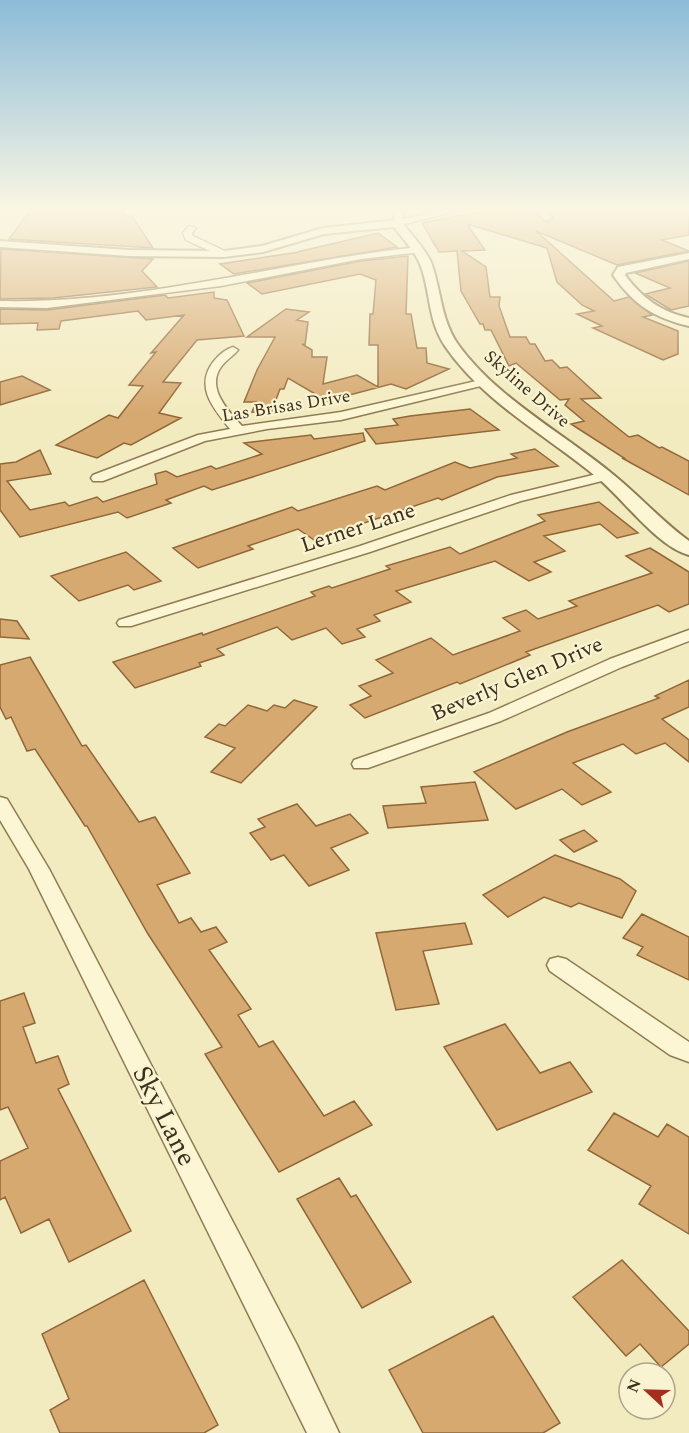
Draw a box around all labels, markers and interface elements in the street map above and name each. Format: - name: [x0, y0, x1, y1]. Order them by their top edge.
- street label: Skyline Drive: [478, 344, 576, 434]
- street label: Las Brisas Drive: [220, 382, 352, 430]
- street label: Lerner Lane: [296, 494, 420, 562]
- street label: Beverly Glen Drive: [426, 628, 608, 730]
- street label: Sky Lane: [121, 1058, 207, 1174]
- north arrow: [617, 1361, 677, 1421]
- text: N: [620, 1375, 648, 1396]

